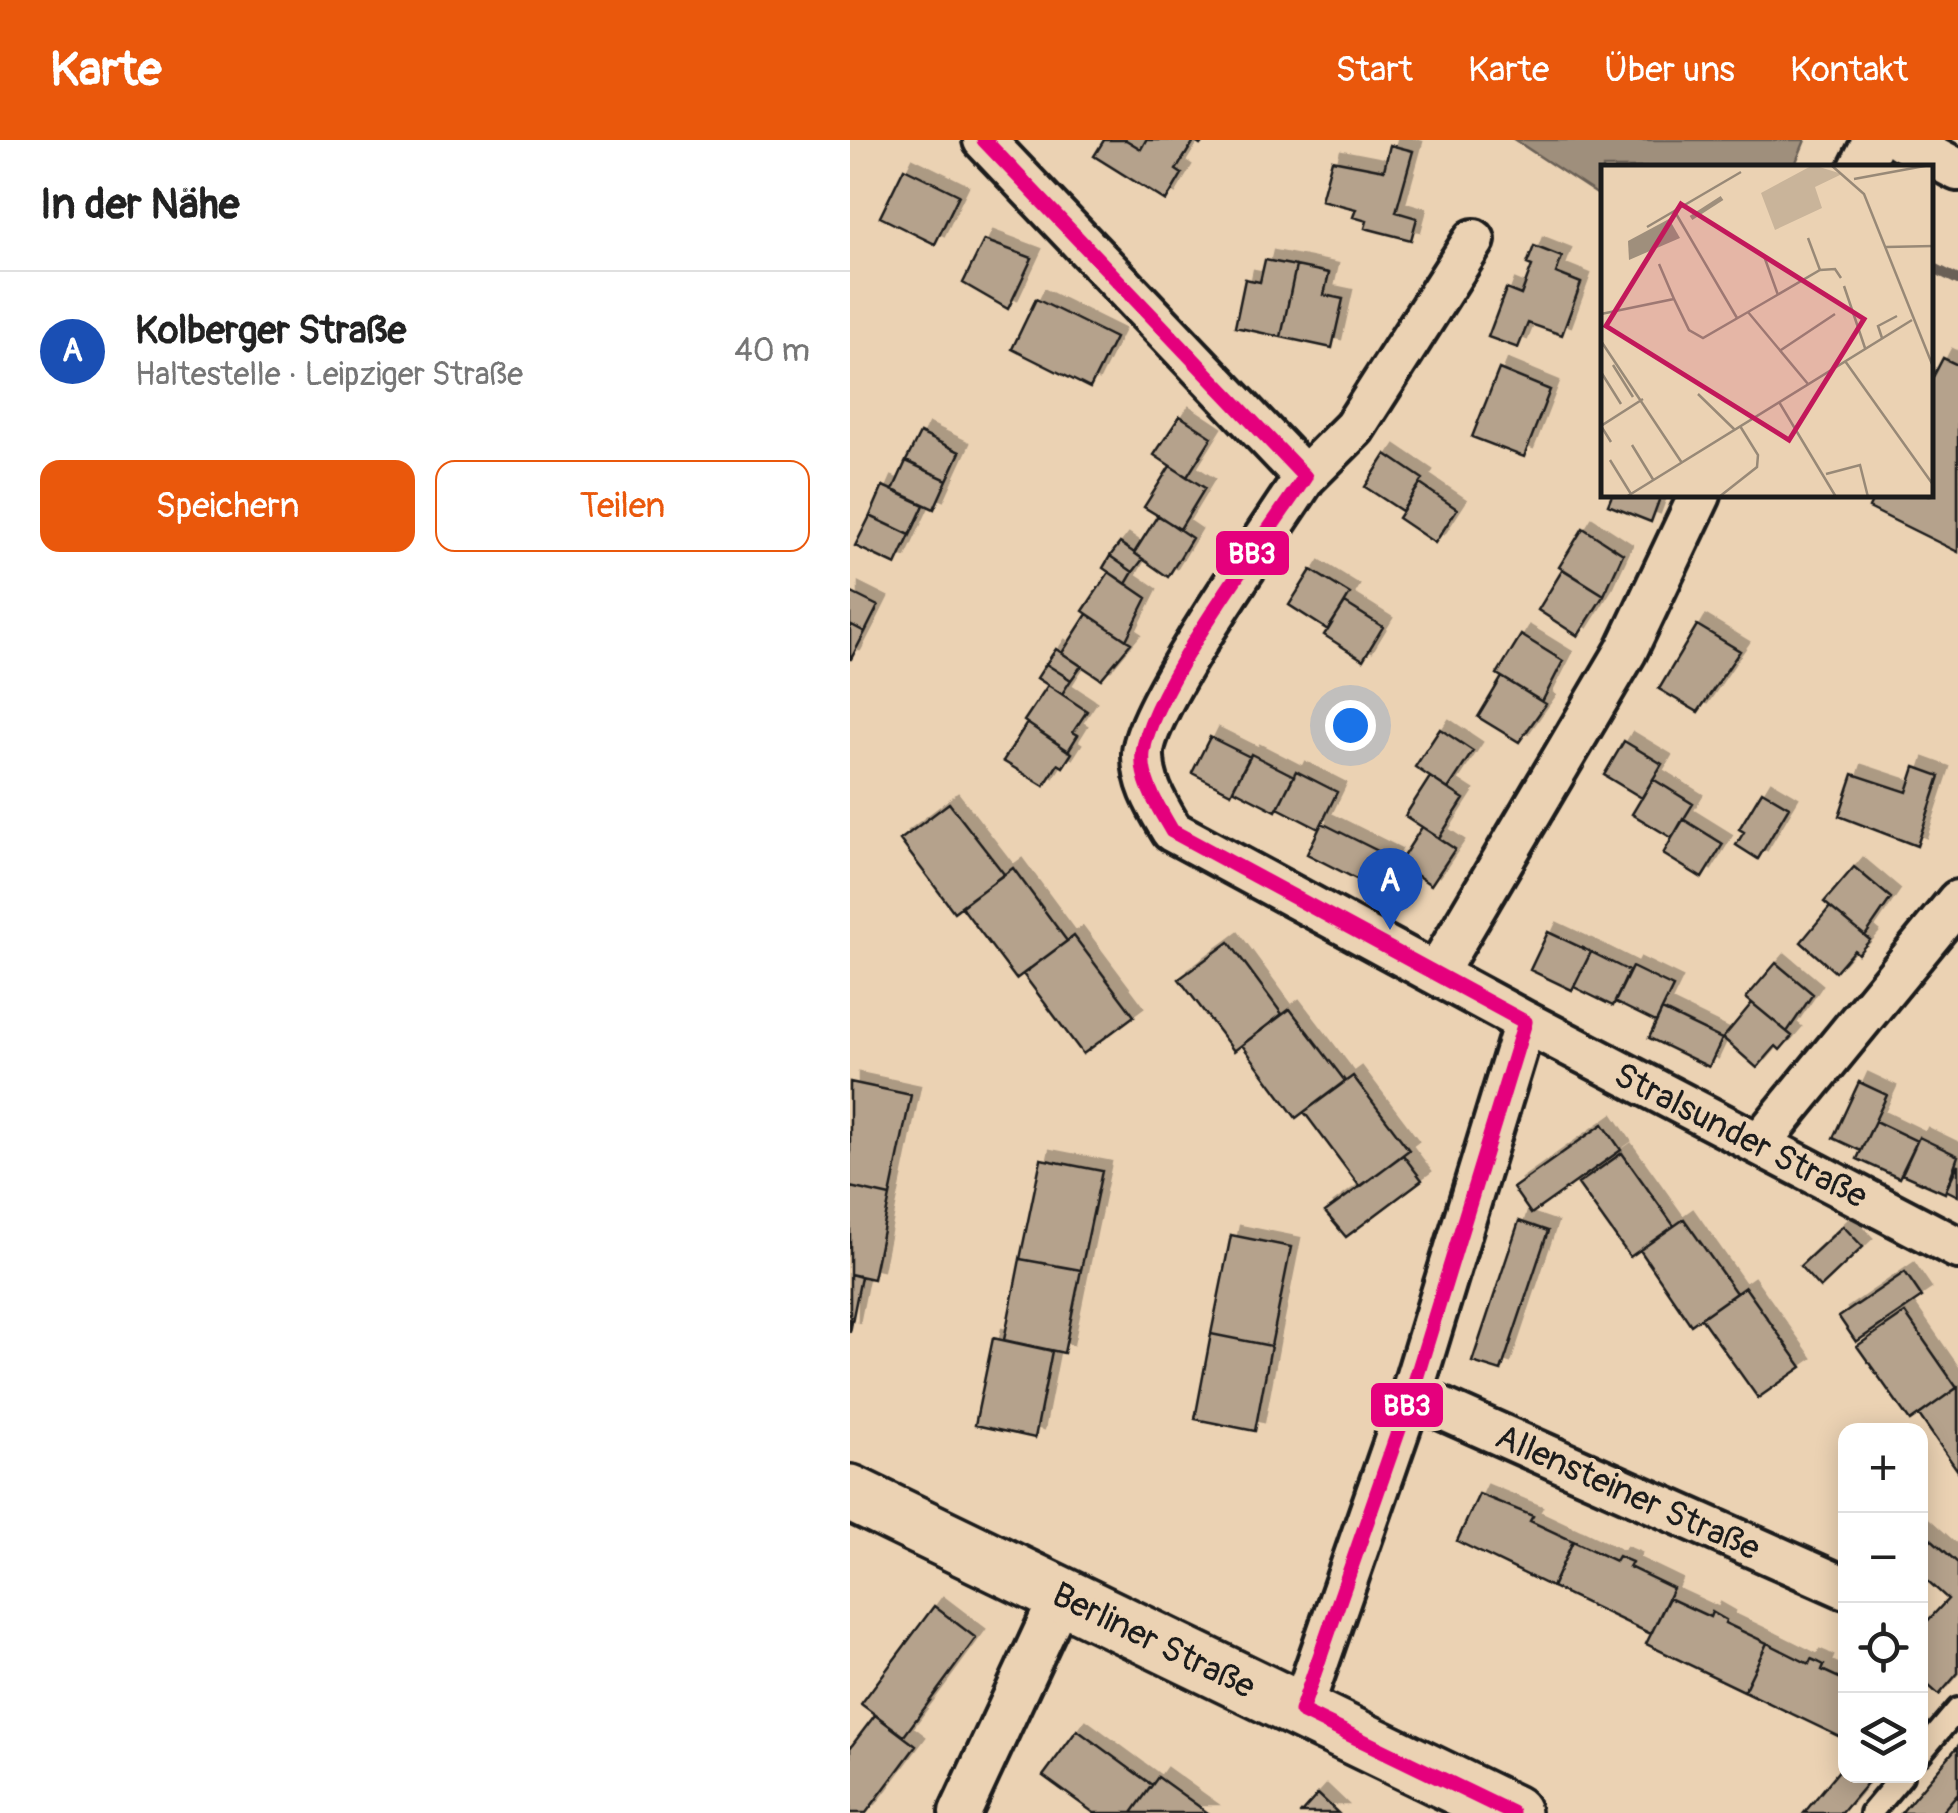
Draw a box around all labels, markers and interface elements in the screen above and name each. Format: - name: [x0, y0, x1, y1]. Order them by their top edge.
- text: Karte: [50, 40, 161, 100]
- text: Start: [1336, 48, 1413, 92]
- text: Karte: [1468, 48, 1549, 92]
- text: Über uns: [1604, 48, 1735, 92]
- text: Kontakt: [1790, 48, 1908, 92]
- inset map: [1601, 165, 1933, 498]
- text: In der Nähe: [40, 179, 239, 231]
- text: Kolberger Straße: [135, 307, 406, 355]
- text: A: [62, 331, 83, 371]
- text: 40 m: [734, 331, 810, 371]
- text: Haltestelle · Leipziger Straße: [135, 355, 523, 395]
- button: Speichern: [40, 460, 415, 552]
- button: Teilen: [435, 460, 810, 552]
- line badge: BB3: [1214, 529, 1291, 577]
- text: BB3: [1228, 537, 1276, 572]
- your location: [1325, 700, 1376, 751]
- pin: A: [1358, 848, 1422, 930]
- street label: Stralsunder Straße: [1607, 1053, 1875, 1219]
- line badge: BB3: [1369, 1381, 1445, 1429]
- text: BB3: [1383, 1389, 1431, 1424]
- street label: Allensteiner Straße: [1489, 1415, 1767, 1571]
- map controls: [1838, 1423, 1928, 1783]
- button: +: [1838, 1423, 1928, 1513]
- button: −: [1838, 1513, 1928, 1603]
- street label: Berliner Straße: [1045, 1573, 1262, 1709]
- button: locate: [1838, 1603, 1928, 1693]
- button: layers: [1838, 1693, 1928, 1783]

